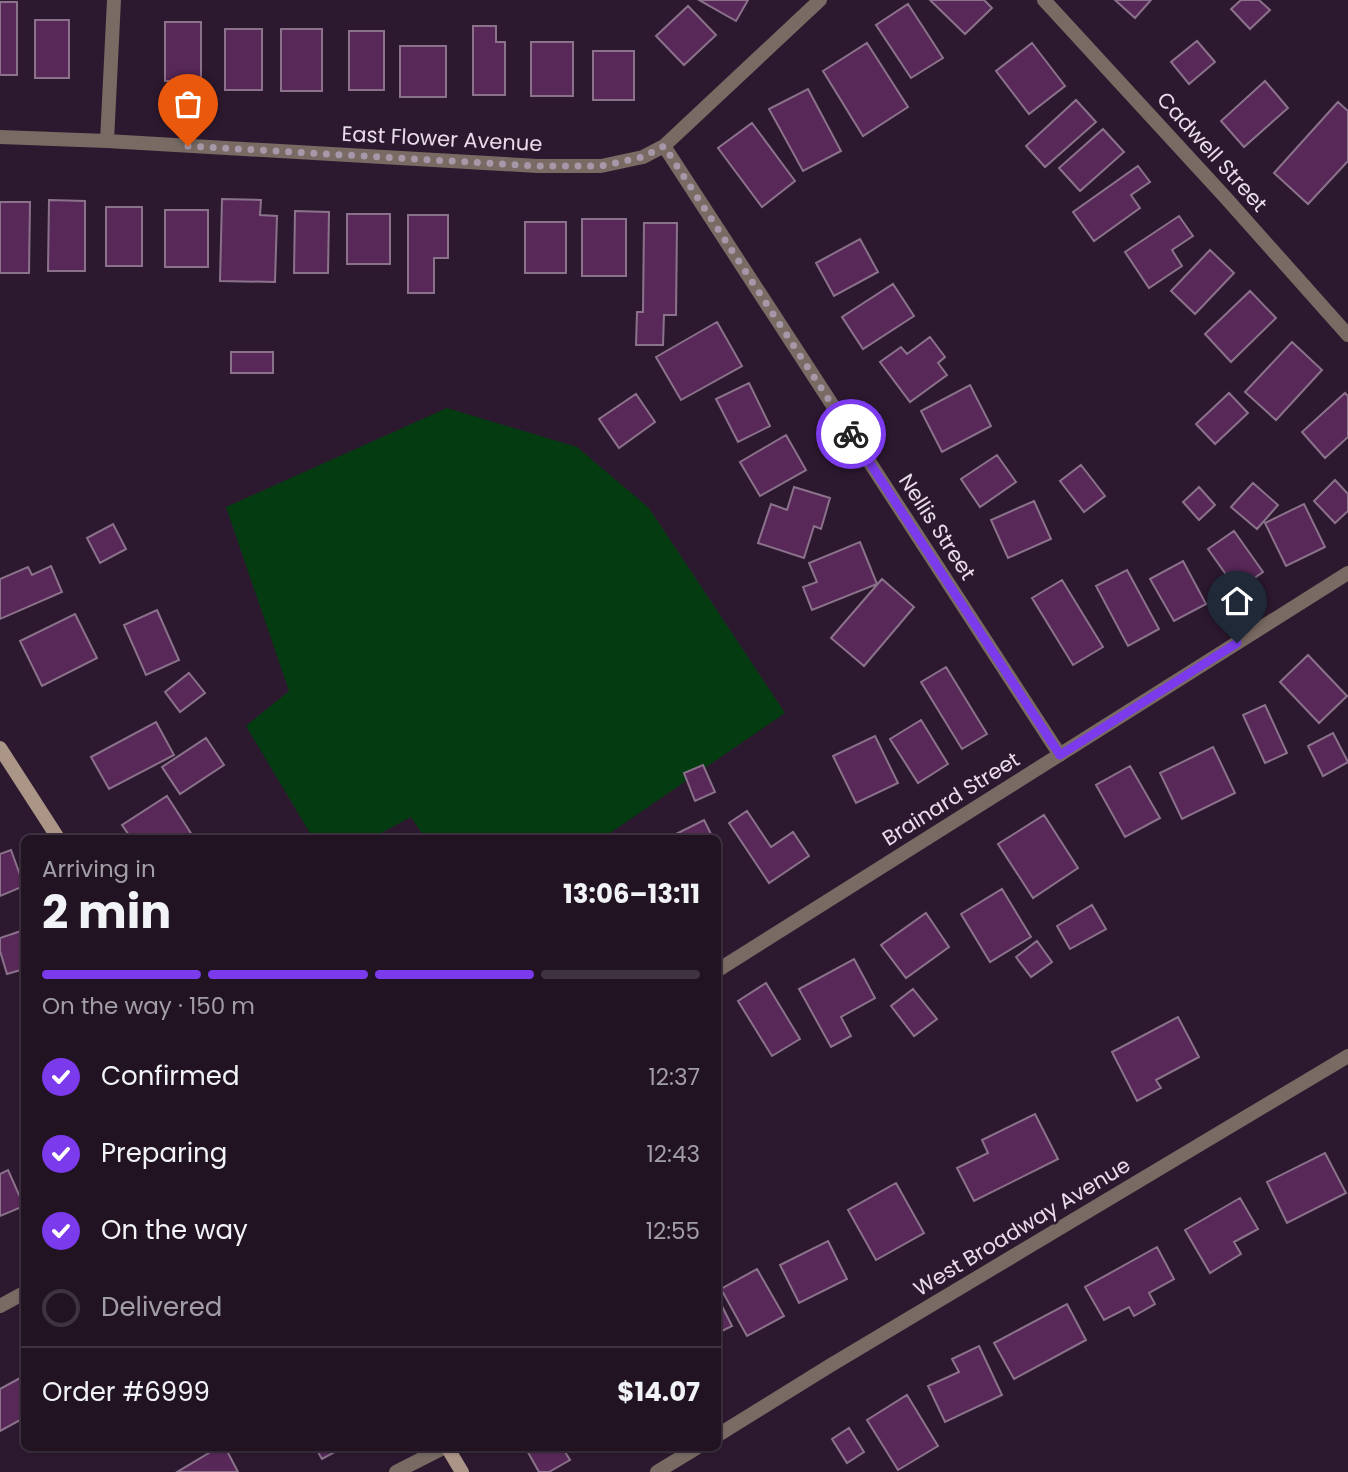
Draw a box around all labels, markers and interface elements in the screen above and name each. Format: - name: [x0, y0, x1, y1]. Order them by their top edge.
- pin: [158, 74, 218, 146]
- icon: bag: [169, 85, 207, 123]
- street label: Cadwell Street: [1151, 85, 1274, 218]
- street label: East Flower Avenue: [341, 119, 543, 158]
- courier: [816, 399, 886, 469]
- icon: bike: [832, 415, 870, 453]
- street label: Nellis Street: [892, 468, 983, 586]
- pin: [1207, 571, 1267, 643]
- icon: home: [1218, 582, 1256, 620]
- street label: Brainard Street: [877, 745, 1025, 852]
- text: Arriving in: [42, 853, 156, 885]
- text: 13:06–13:11: [563, 876, 700, 912]
- text: 2 min: [42, 880, 171, 944]
- text: On the way · 150 m: [42, 990, 255, 1022]
- icon: check: [42, 1058, 80, 1096]
- text: Confirmed: [101, 1058, 239, 1094]
- text: 12:37: [648, 1061, 700, 1093]
- icon: check: [42, 1135, 80, 1173]
- text: Preparing: [101, 1135, 227, 1171]
- text: 12:43: [647, 1138, 700, 1170]
- street label: West Broadway Avenue: [908, 1150, 1135, 1303]
- icon: check: [42, 1212, 80, 1250]
- text: On the way: [101, 1212, 248, 1248]
- text: 12:55: [646, 1215, 700, 1247]
- text: Delivered: [101, 1289, 222, 1325]
- text: Order #6999: [42, 1374, 210, 1410]
- text: $14.07: [617, 1374, 700, 1410]

